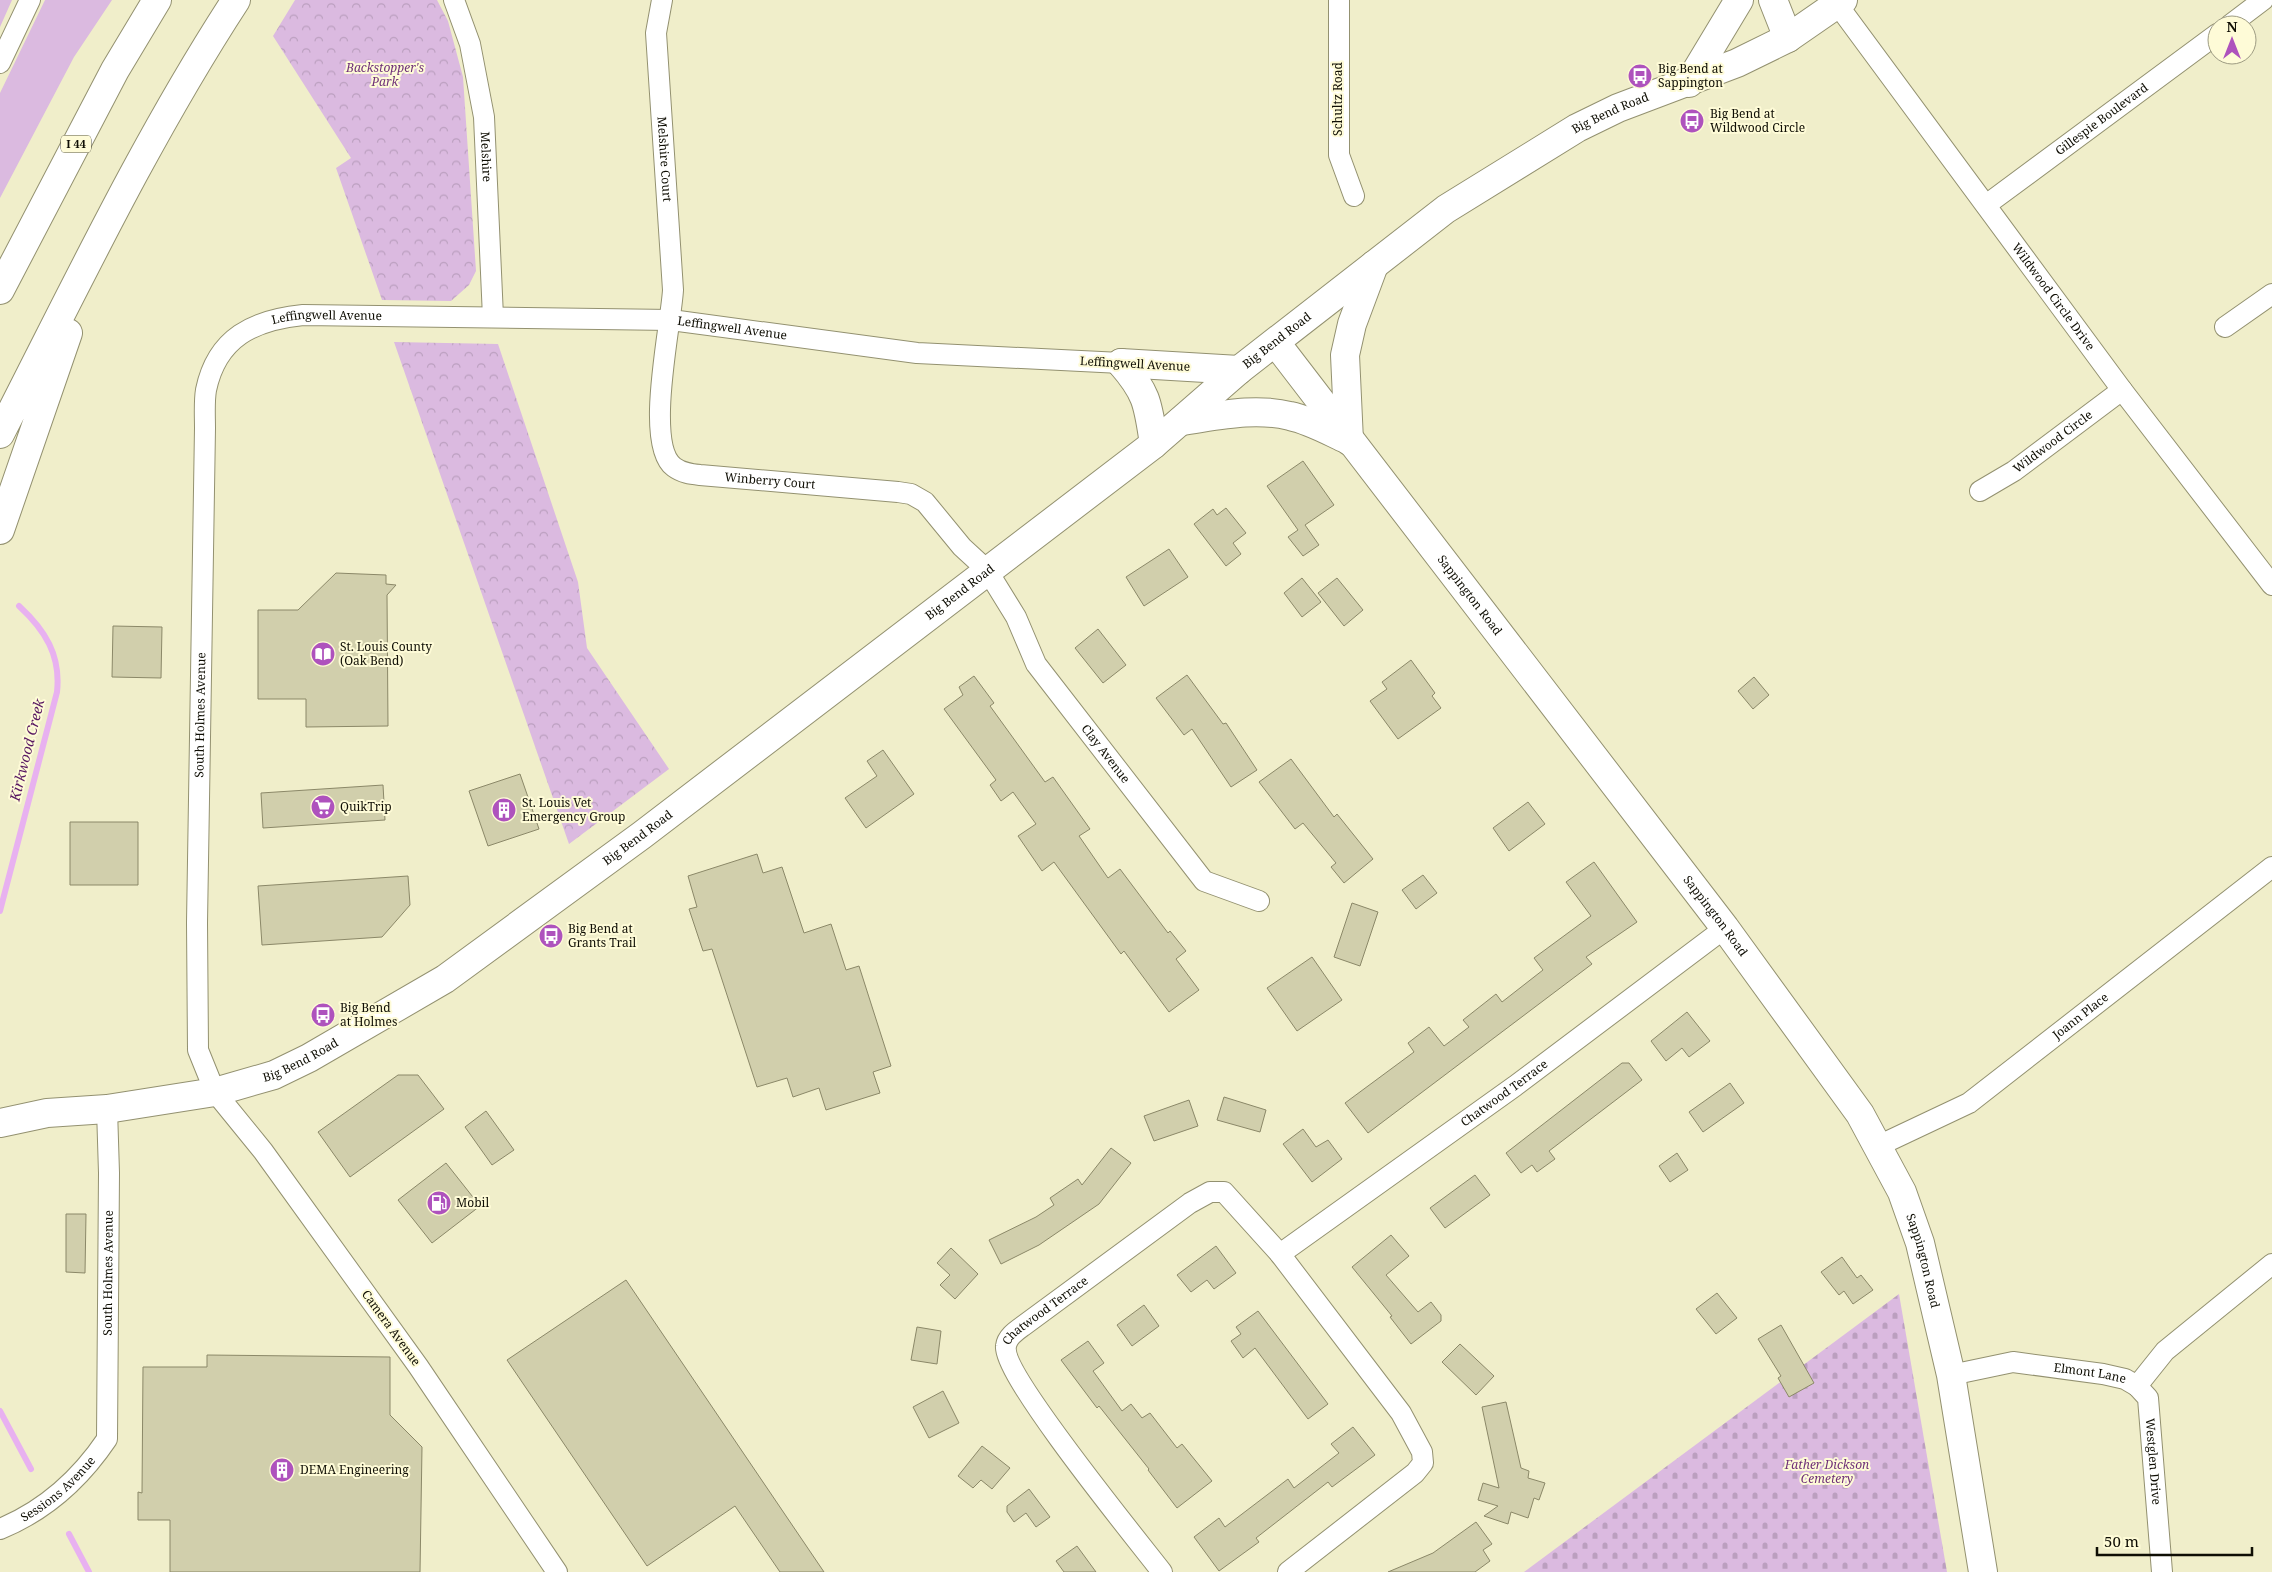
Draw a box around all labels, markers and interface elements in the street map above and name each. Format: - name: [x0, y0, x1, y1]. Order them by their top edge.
- north arrow: [2207, 15, 2257, 65]
- text: N: [2226, 17, 2238, 36]
- park label: Backstopper's Park: [345, 59, 424, 90]
- place label: Big Bend at Sappington: [1658, 60, 1723, 91]
- street label: Schultz Road: [1329, 61, 1346, 136]
- bus stop icon: Big Bend at Sappington: [1627, 63, 1653, 89]
- street label: Gillespie Boulevard: [2051, 78, 2152, 159]
- street label: Big Bend Road: [1568, 88, 1652, 137]
- place label: Big Bend at Wildwood Circle: [1710, 105, 1805, 136]
- bus stop icon: Big Bend at Wildwood Circle: [1679, 108, 1705, 134]
- street label: Melshire Court: [654, 116, 676, 202]
- street label: Melshire: [477, 131, 496, 182]
- road number: I 44: [61, 136, 91, 152]
- street label: Wildwood Circle Drive: [2008, 239, 2099, 354]
- street label: Leffingwell Avenue: [270, 306, 382, 328]
- street label: Big Bend Road: [1239, 308, 1315, 372]
- street label: Leffingwell Avenue: [676, 312, 788, 343]
- street label: Leffingwell Avenue: [1079, 352, 1191, 375]
- street label: Wildwood Circle: [2009, 406, 2096, 477]
- street label: Winberry Court: [724, 468, 816, 493]
- street label: Sappington Road: [1434, 551, 1507, 639]
- street label: Big Bend Road: [921, 560, 998, 624]
- place label: St. Louis County (Oak Bend): [340, 638, 432, 669]
- library icon: St. Louis County (Oak Bend): [310, 641, 336, 667]
- street label: South Holmes Avenue: [190, 652, 209, 778]
- water label: Kirkwood Creek: [4, 696, 49, 804]
- street label: Clay Avenue: [1078, 720, 1134, 787]
- supermarket icon: QuikTrip: [310, 794, 336, 820]
- place label: St. Louis Vet Emergency Group: [522, 794, 625, 825]
- building icon: St. Louis Vet Emergency Group: [491, 797, 517, 823]
- place label: QuikTrip: [340, 798, 392, 815]
- street label: Big Bend Road: [599, 805, 676, 869]
- street label: Sappington Road: [1680, 872, 1752, 960]
- place label: Big Bend at Grants Trail: [568, 920, 637, 951]
- bus stop icon: Big Bend at Grants Trail: [538, 923, 564, 949]
- street label: Joann Place: [2048, 989, 2112, 1044]
- place label: Big Bend at Holmes: [340, 999, 397, 1030]
- bus stop icon: Big Bend at Holmes: [310, 1002, 336, 1028]
- street label: Big Bend Road: [261, 1034, 342, 1086]
- street label: Chatwood Terrace: [1457, 1055, 1551, 1130]
- fuel station icon: Mobil: [426, 1190, 452, 1216]
- place label: Mobil: [456, 1194, 489, 1211]
- street label: South Holmes Avenue: [99, 1210, 117, 1336]
- street label: Sappington Road: [1902, 1211, 1944, 1310]
- street label: Chatwood Terrace: [998, 1272, 1091, 1348]
- street label: Camera Avenue: [358, 1286, 425, 1369]
- street label: Elmont Lane: [2053, 1359, 2128, 1387]
- street label: Westglen Drive: [2142, 1417, 2166, 1506]
- street label: Sessions Avenue: [17, 1453, 99, 1526]
- park label: Father Dickson Cemetery: [1784, 1456, 1869, 1487]
- building icon: DEMA Engineering: [269, 1457, 295, 1483]
- place label: DEMA Engineering: [300, 1461, 409, 1478]
- scale bar: [2097, 1524, 2252, 1556]
- text: 50 m: [2104, 1531, 2139, 1551]

